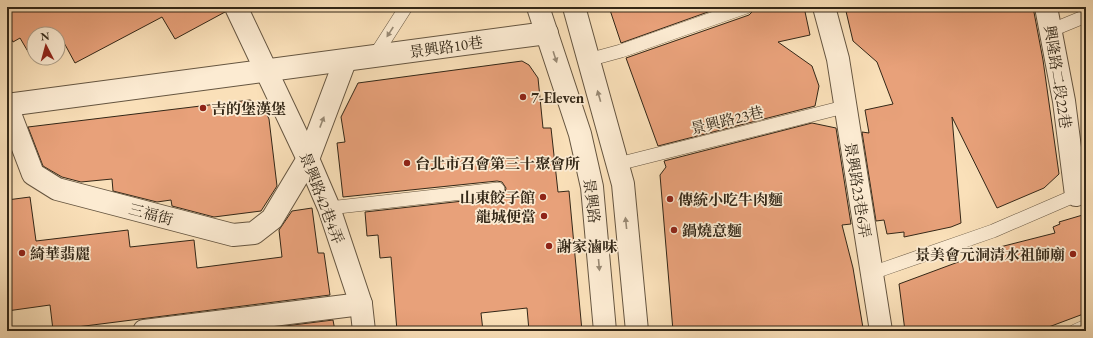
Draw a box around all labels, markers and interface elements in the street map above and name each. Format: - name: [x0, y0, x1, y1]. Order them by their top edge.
- street label: 興隆路二段22巷: [1040, 24, 1076, 130]
- north arrow: [26, 26, 66, 66]
- one-way arrow: [386, 27, 394, 37]
- text: N: [40, 29, 50, 43]
- street label: 景興路10巷: [408, 32, 484, 62]
- one-way arrow: [552, 52, 558, 64]
- place label: 7-Eleven: [531, 88, 585, 107]
- one-way arrow: [596, 90, 602, 102]
- marker: 7-Eleven: [518, 92, 528, 102]
- place label: 吉的堡漢堡: [211, 99, 286, 118]
- street label: 景興路23巷: [689, 102, 765, 138]
- marker: 吉的堡漢堡: [198, 103, 208, 113]
- one-way arrow: [319, 116, 325, 128]
- street label: 景興路23巷6弄: [841, 141, 875, 239]
- street label: 景興路42巷4弄: [296, 149, 348, 247]
- place label: 台北市召會第三十聚會所: [415, 154, 580, 173]
- marker: 台北市召會第三十聚會所: [402, 158, 412, 168]
- street label: 景興路: [580, 178, 604, 224]
- place label: 山東餃子館: [460, 188, 535, 207]
- place label: 傳統小吃牛肉麵: [678, 190, 783, 209]
- marker: 山東餃子館: [538, 192, 548, 202]
- marker: 傳統小吃牛肉麵: [665, 194, 675, 204]
- street label: 三福街: [127, 199, 175, 229]
- place label: 龍城便當: [476, 207, 536, 226]
- marker: 龍城便當: [539, 211, 549, 221]
- one-way arrow: [623, 216, 630, 229]
- place label: 鍋燒意麵: [682, 221, 742, 240]
- marker: 鍋燒意麵: [669, 225, 679, 235]
- place label: 謝家滷味: [557, 237, 618, 256]
- marker: 謝家滷味: [544, 241, 554, 251]
- place label: 綺華翡麗: [30, 244, 90, 263]
- place label: 景美會元洞清水祖師廟: [915, 245, 1065, 264]
- marker: 綺華翡麗: [17, 248, 27, 258]
- marker: 景美會元洞清水祖師廟: [1068, 249, 1078, 259]
- one-way arrow: [596, 259, 603, 272]

